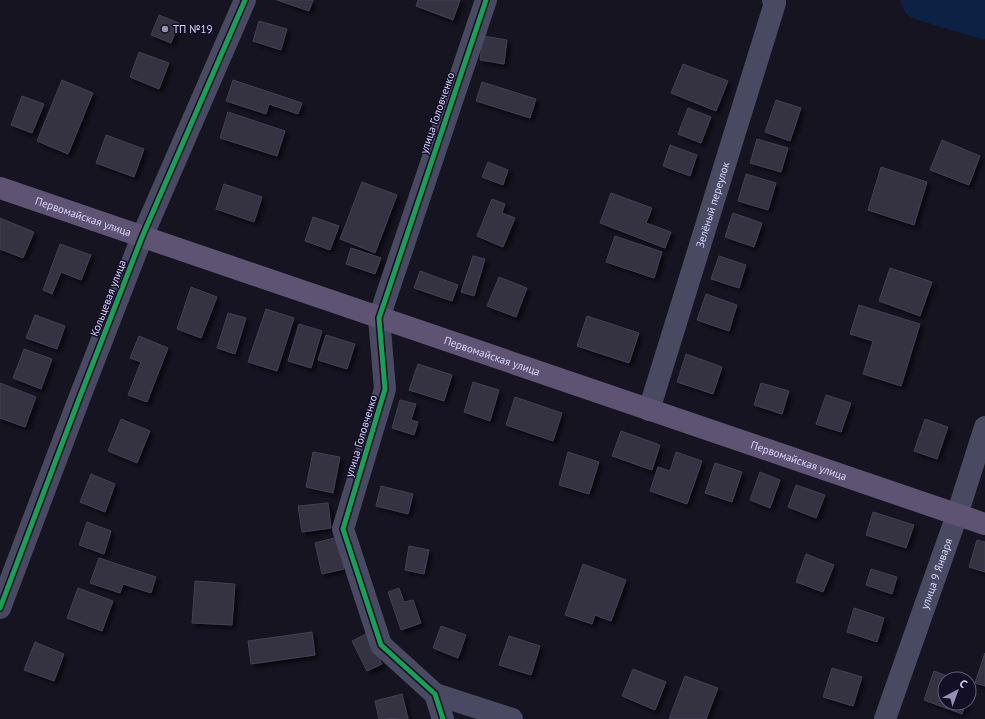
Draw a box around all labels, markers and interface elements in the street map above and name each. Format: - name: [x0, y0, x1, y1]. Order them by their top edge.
- place label: ТП №19: [173, 22, 213, 36]
- marker: ТП №19: [160, 24, 170, 34]
- street label: улица Головченко: [416, 70, 458, 156]
- street label: Зелёный переулок: [693, 159, 733, 249]
- street label: Первомайская улица: [33, 194, 133, 239]
- street label: Кольцевая улица: [87, 258, 129, 338]
- street label: Первомайская улица: [442, 333, 542, 379]
- street label: улица Головченко: [342, 393, 380, 479]
- street label: Первомайская улица: [749, 438, 849, 483]
- street label: улица 9 Января: [917, 536, 955, 611]
- north arrow: [937, 671, 977, 711]
- text: С: [957, 676, 970, 691]

